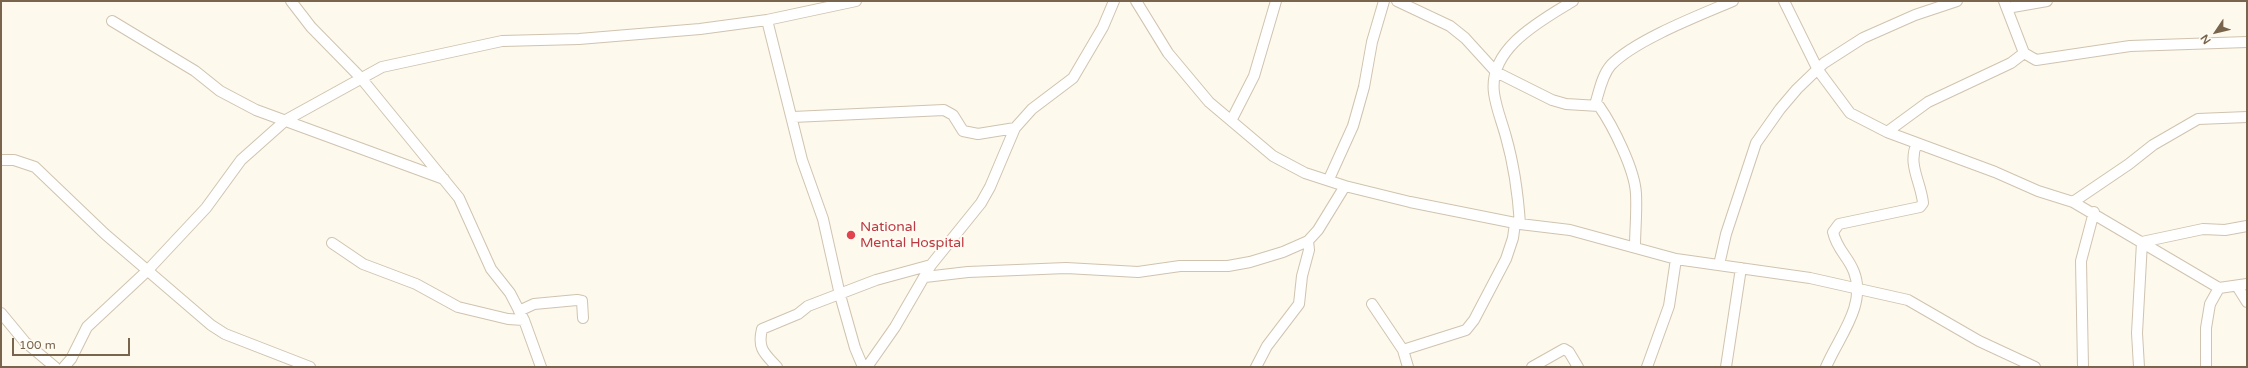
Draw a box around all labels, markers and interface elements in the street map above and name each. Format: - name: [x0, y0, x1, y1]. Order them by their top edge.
- north arrow: [2196, 12, 2236, 52]
- text: N: [2198, 32, 2214, 47]
- place label: National Mental Hospital: [860, 219, 965, 252]
- marker: National Mental Hospital: [845, 229, 857, 241]
- scale bar: [14, 330, 132, 356]
- text: 100 m: [19, 338, 56, 352]

